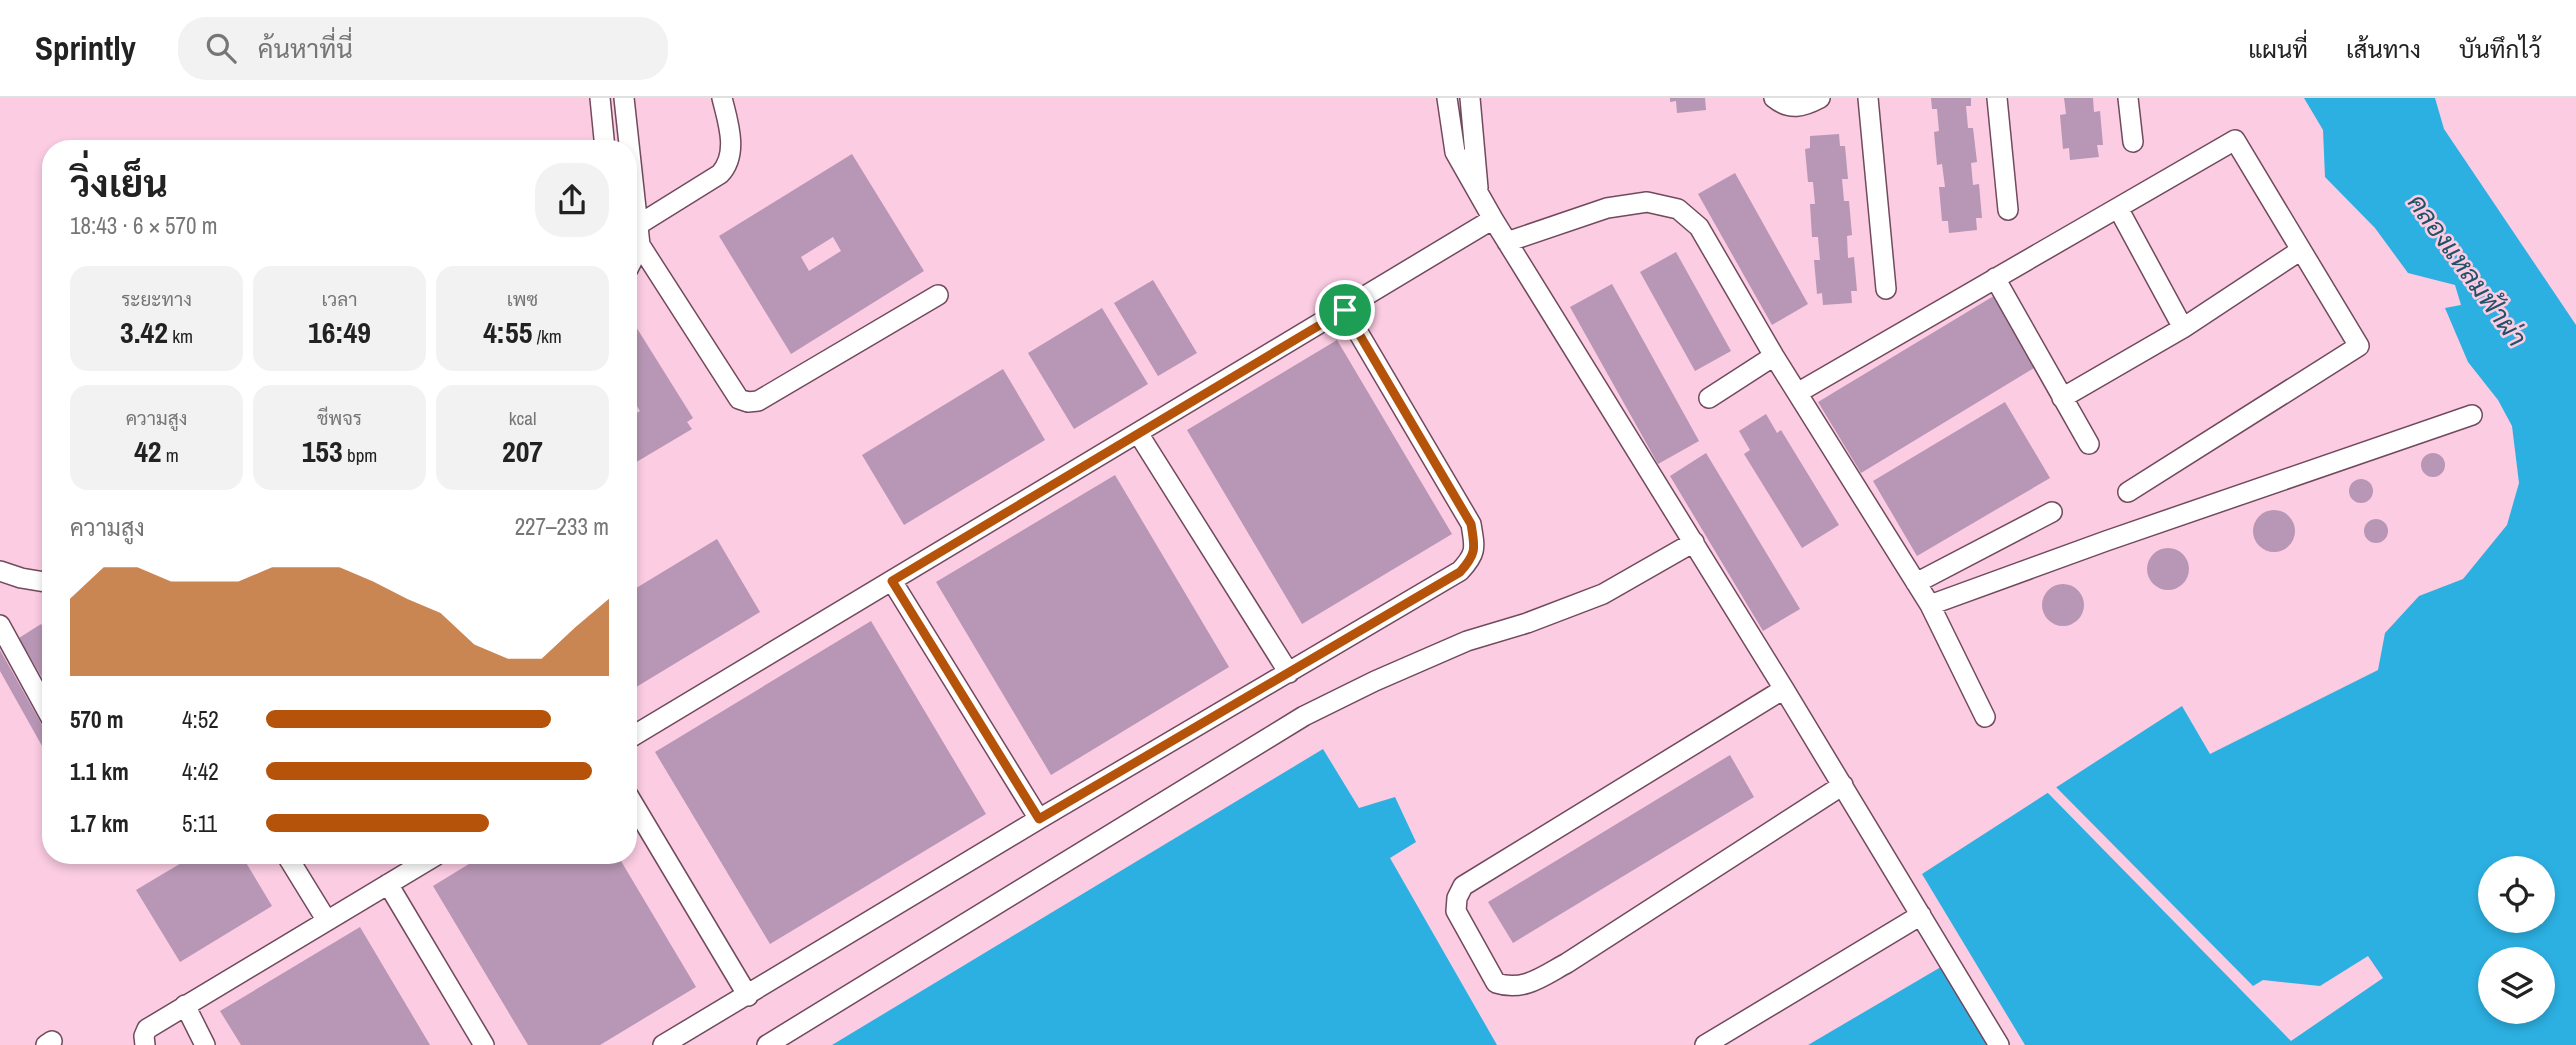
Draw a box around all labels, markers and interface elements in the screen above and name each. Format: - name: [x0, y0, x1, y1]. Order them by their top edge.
- search box: [178, 17, 668, 80]
- text: Sprintly: [35, 26, 136, 70]
- icon: search: [202, 29, 240, 67]
- text: ค้นหาที่นี่: [258, 31, 353, 66]
- text: แผนที่: [2248, 33, 2308, 65]
- text: เส้นทาง: [2346, 33, 2421, 65]
- text: บันทึกไว้: [2459, 33, 2541, 65]
- text: วิ่งเย็น: [70, 158, 168, 209]
- button: share: [535, 163, 609, 237]
- water label: คลองแหลมฟ้าผ่า: [2400, 186, 2535, 353]
- text: 18:43 · 6 × 570 m: [70, 210, 217, 241]
- pin: [1315, 280, 1375, 340]
- text: ระยะทาง: [121, 286, 192, 312]
- text: เวลา: [322, 286, 357, 312]
- text: เพซ: [507, 286, 538, 312]
- icon: arrive: [1326, 291, 1364, 329]
- text: 3.42: [120, 312, 168, 352]
- text: 16:49: [308, 312, 371, 352]
- text: 4:55: [483, 312, 532, 352]
- text: km: [168, 323, 193, 349]
- text: /km: [532, 323, 562, 349]
- text: ความสูง: [126, 405, 187, 431]
- text: ชีพจร: [317, 405, 362, 431]
- text: kcal: [509, 405, 536, 431]
- text: 42: [134, 431, 162, 471]
- text: 153: [302, 431, 343, 471]
- text: 207: [502, 431, 543, 471]
- text: m: [162, 442, 179, 468]
- text: bpm: [343, 442, 377, 468]
- text: 227–233 m: [515, 511, 609, 542]
- text: ความสูง: [70, 512, 145, 543]
- text: 570 m: [70, 704, 123, 735]
- text: 4:52: [182, 704, 219, 735]
- text: 1.1 km: [70, 756, 129, 787]
- text: 4:42: [182, 756, 219, 787]
- text: 1.7 km: [70, 808, 129, 839]
- text: 5:11: [182, 808, 217, 839]
- map controls: [2478, 856, 2555, 1024]
- button: locate: [2478, 856, 2555, 933]
- button: layers: [2478, 947, 2555, 1024]

